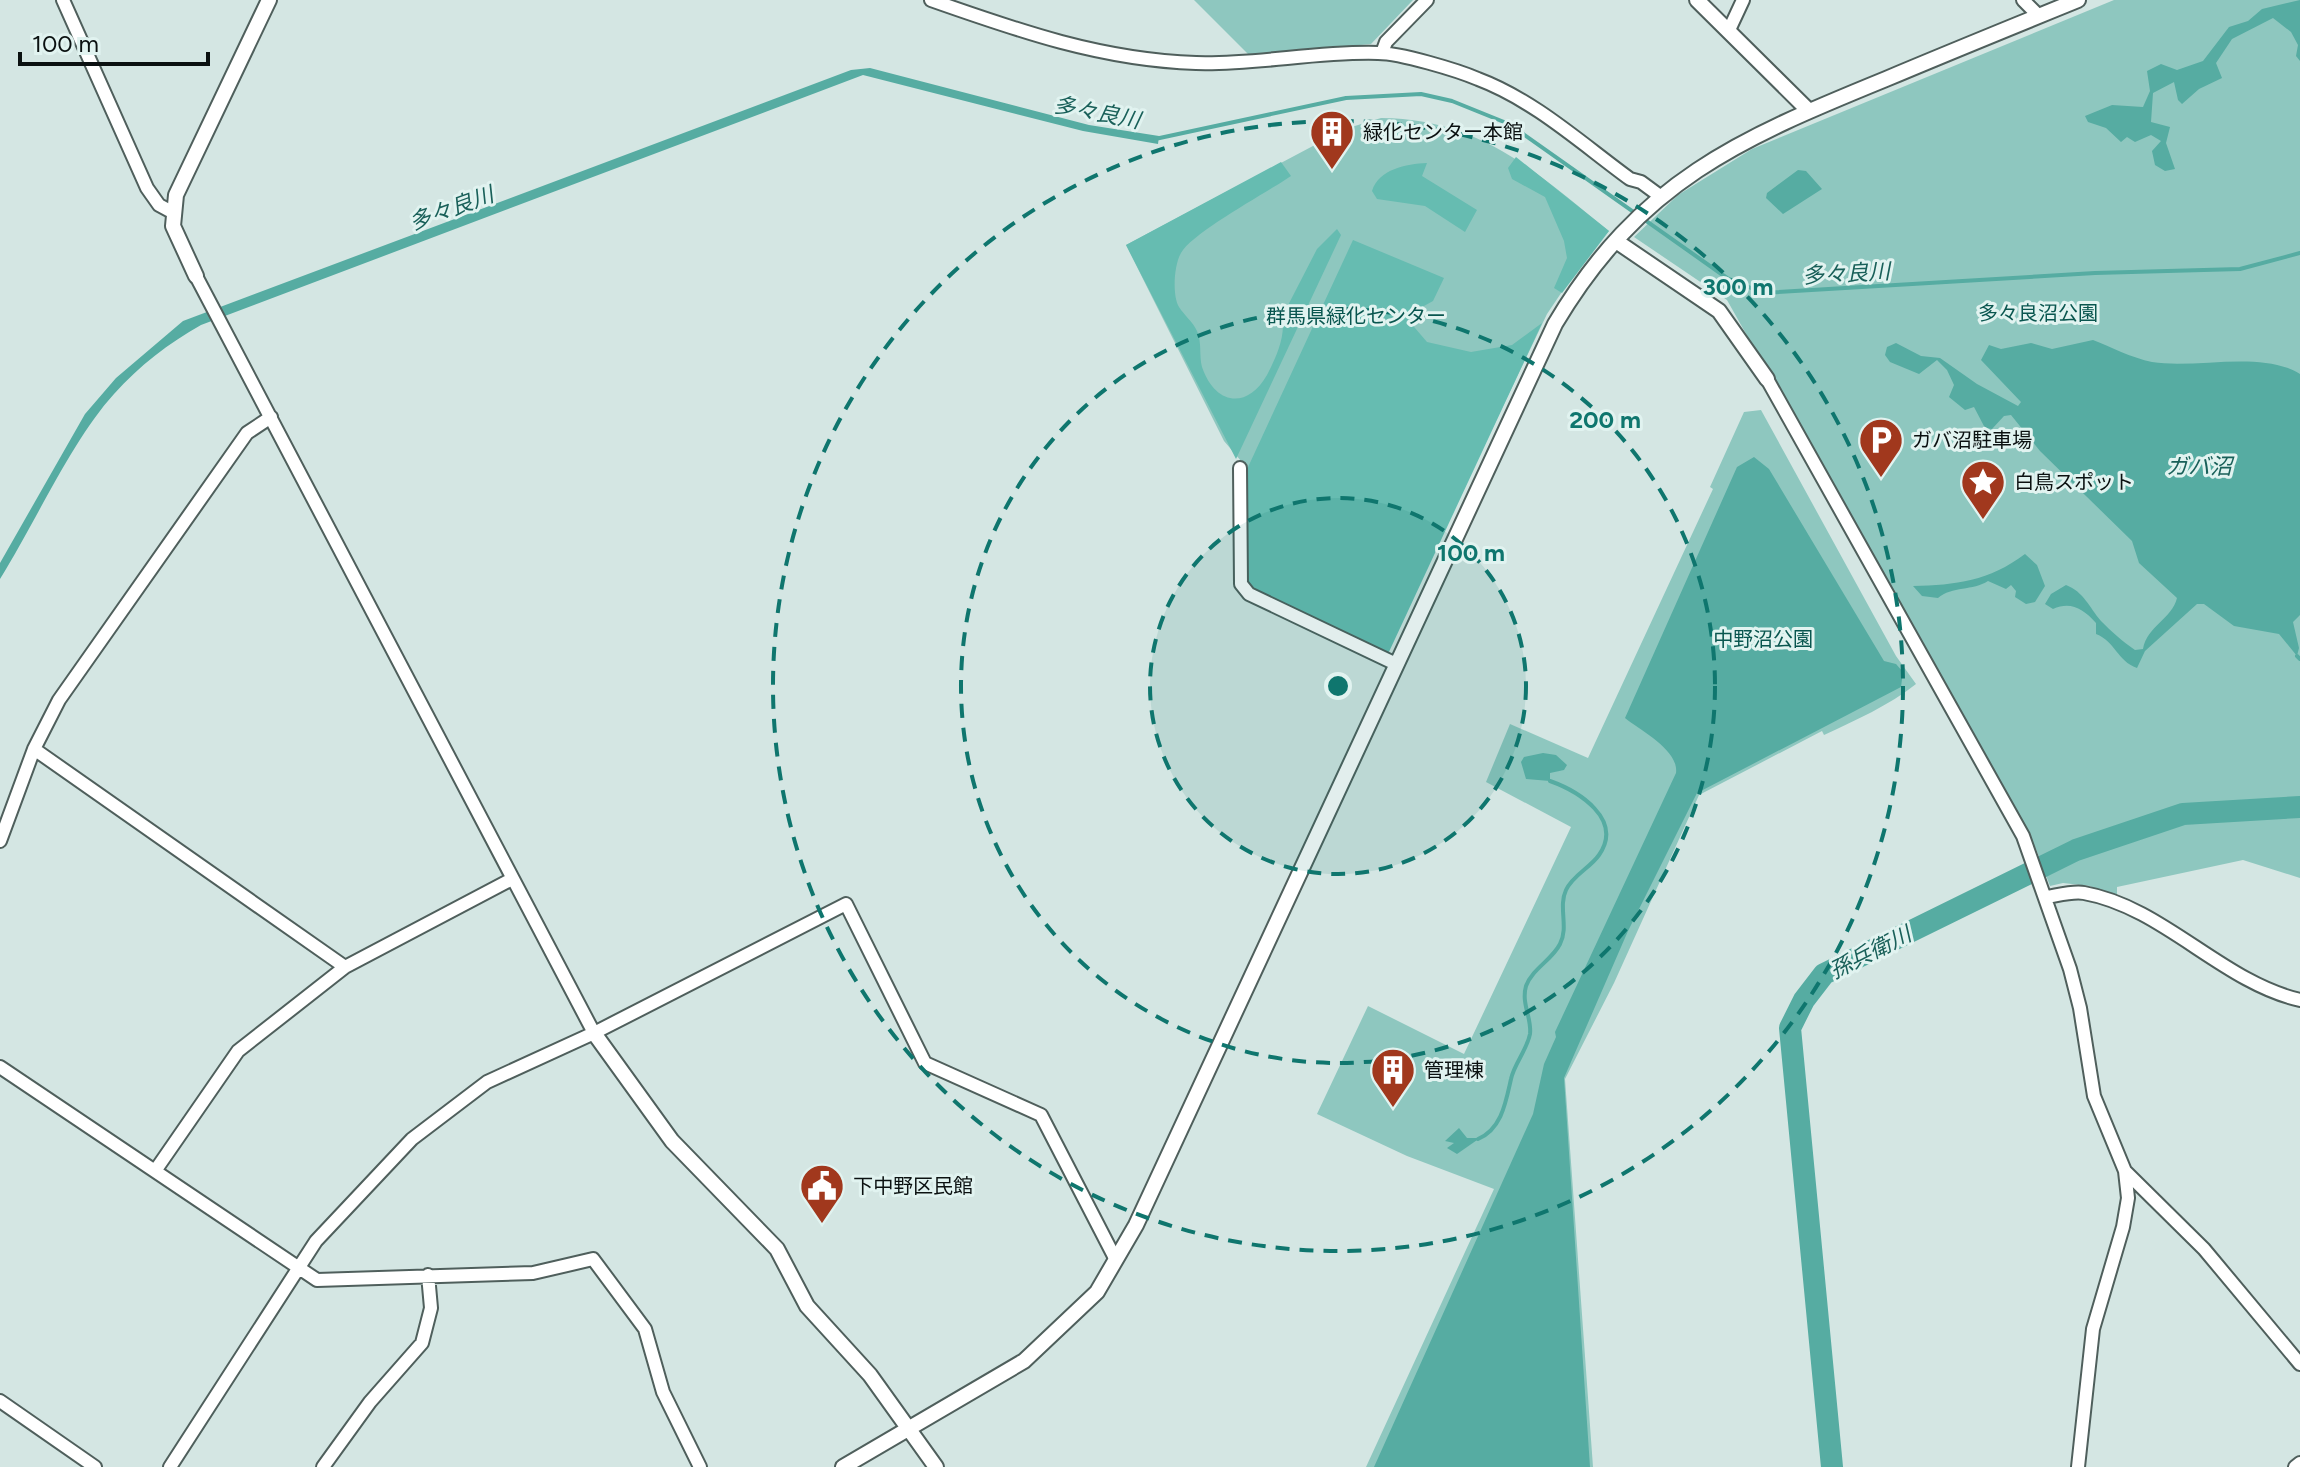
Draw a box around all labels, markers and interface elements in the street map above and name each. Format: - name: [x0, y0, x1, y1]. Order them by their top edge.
- scale bar: [20, 16, 208, 66]
- text: 100 m: [32, 29, 99, 58]
- water label: 多々良川: [1051, 91, 1145, 135]
- building icon: 緑化センター本館: [1308, 108, 1356, 171]
- place label: 緑化センター本館: [1363, 120, 1523, 144]
- water label: 多々良川: [405, 180, 499, 236]
- water label: 多々良川: [1801, 258, 1893, 289]
- text: 300 m: [1702, 272, 1774, 301]
- park label: 多々良沼公園: [1978, 301, 2098, 325]
- park label: 群馬県緑化センター: [1266, 304, 1446, 328]
- text: 200 m: [1569, 405, 1641, 434]
- parking icon: ガバ沼駐車場: [1857, 416, 1905, 479]
- place label: ガバ沼駐車場: [1912, 428, 2032, 452]
- water label: ガバ沼: [2166, 453, 2235, 480]
- place icon: 白鳥スポット: [1959, 458, 2007, 521]
- place label: 白鳥スポット: [2014, 470, 2134, 494]
- text: 100 m: [1437, 538, 1505, 567]
- park label: 中野沼公園: [1713, 627, 1813, 651]
- centre of rings: [1324, 672, 1352, 700]
- water label: 孫兵衛川: [1825, 920, 1917, 984]
- building icon: 管理棟: [1369, 1046, 1417, 1109]
- place label: 管理棟: [1424, 1058, 1484, 1082]
- public building icon: 下中野区民館: [798, 1162, 846, 1225]
- place label: 下中野区民館: [853, 1174, 973, 1198]

